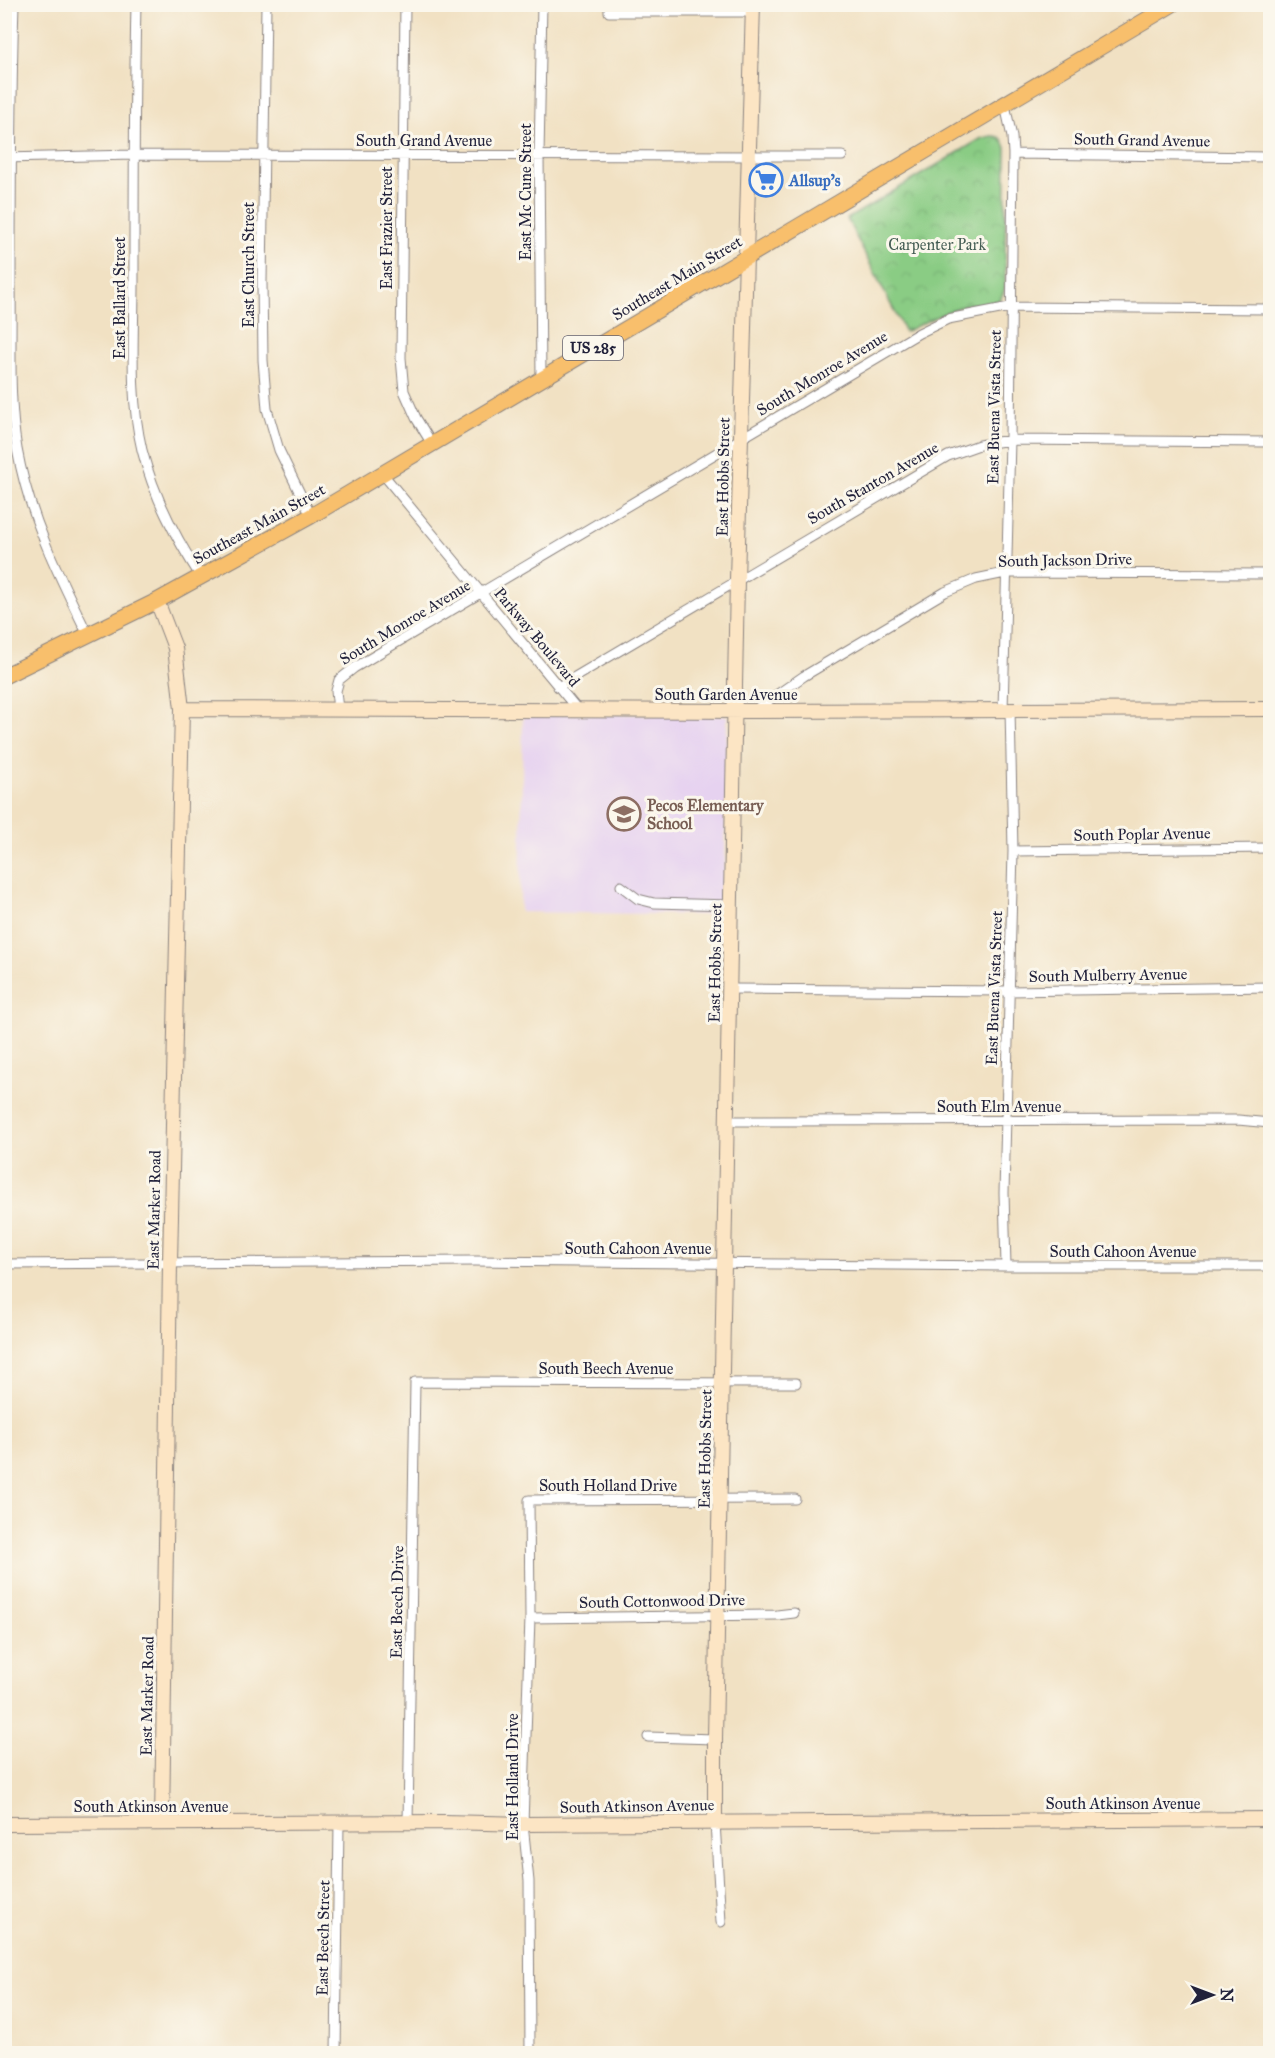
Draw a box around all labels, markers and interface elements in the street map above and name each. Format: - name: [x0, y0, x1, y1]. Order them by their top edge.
- street label: East Mc Cune Street: [516, 123, 535, 261]
- street label: South Grand Avenue: [1074, 129, 1211, 151]
- street label: South Grand Avenue: [356, 131, 493, 150]
- supermarket icon: Allsup's: [748, 162, 784, 198]
- street label: East Frazier Street: [377, 166, 396, 290]
- place label: Allsup's: [788, 171, 841, 191]
- street label: East Church Street: [239, 202, 258, 328]
- street label: Southeast Main Street: [609, 231, 746, 324]
- park label: Carpenter Park: [888, 235, 986, 254]
- street label: East Ballard Street: [110, 236, 129, 360]
- street label: South Monroe Avenue: [753, 326, 891, 420]
- street label: East Buena Vista Street: [983, 329, 1005, 485]
- road number: US 285: [563, 336, 623, 360]
- street label: East Hobbs Street: [712, 417, 734, 537]
- street label: South Stanton Avenue: [804, 438, 942, 528]
- street label: Southeast Main Street: [190, 480, 329, 568]
- street label: South Jackson Drive: [998, 549, 1133, 572]
- street label: South Monroe Avenue: [336, 575, 474, 669]
- street label: Parkway Boulevard: [490, 584, 584, 690]
- street label: South Garden Avenue: [654, 685, 798, 704]
- school or university icon: Pecos Elementary School: [606, 796, 642, 832]
- place label: Pecos Elementary School: [647, 796, 765, 833]
- street label: South Poplar Avenue: [1073, 823, 1211, 845]
- street label: East Hobbs Street: [704, 903, 726, 1023]
- street label: East Buena Vista Street: [982, 910, 1006, 1066]
- street label: South Mulberry Avenue: [1029, 964, 1188, 986]
- street label: South Elm Avenue: [937, 1097, 1062, 1116]
- street label: East Marker Road: [143, 1150, 165, 1270]
- street label: South Cahoon Avenue: [565, 1239, 712, 1258]
- street label: South Cahoon Avenue: [1050, 1242, 1197, 1261]
- street label: South Beech Avenue: [539, 1359, 674, 1378]
- street label: East Hobbs Street: [694, 1389, 716, 1509]
- street label: South Holland Drive: [539, 1476, 677, 1495]
- street label: East Beech Drive: [387, 1545, 407, 1659]
- street label: South Cottonwood Drive: [579, 1590, 746, 1612]
- street label: East Marker Road: [136, 1636, 158, 1756]
- street label: East Holland Drive: [503, 1713, 522, 1841]
- street label: South Atkinson Avenue: [1046, 1794, 1201, 1813]
- street label: South Atkinson Avenue: [559, 1795, 715, 1817]
- street label: South Atkinson Avenue: [74, 1797, 229, 1816]
- street label: East Beech Street: [312, 1880, 334, 1996]
- north arrow: [1182, 1965, 1242, 2025]
- text: N: [1217, 1988, 1236, 2002]

